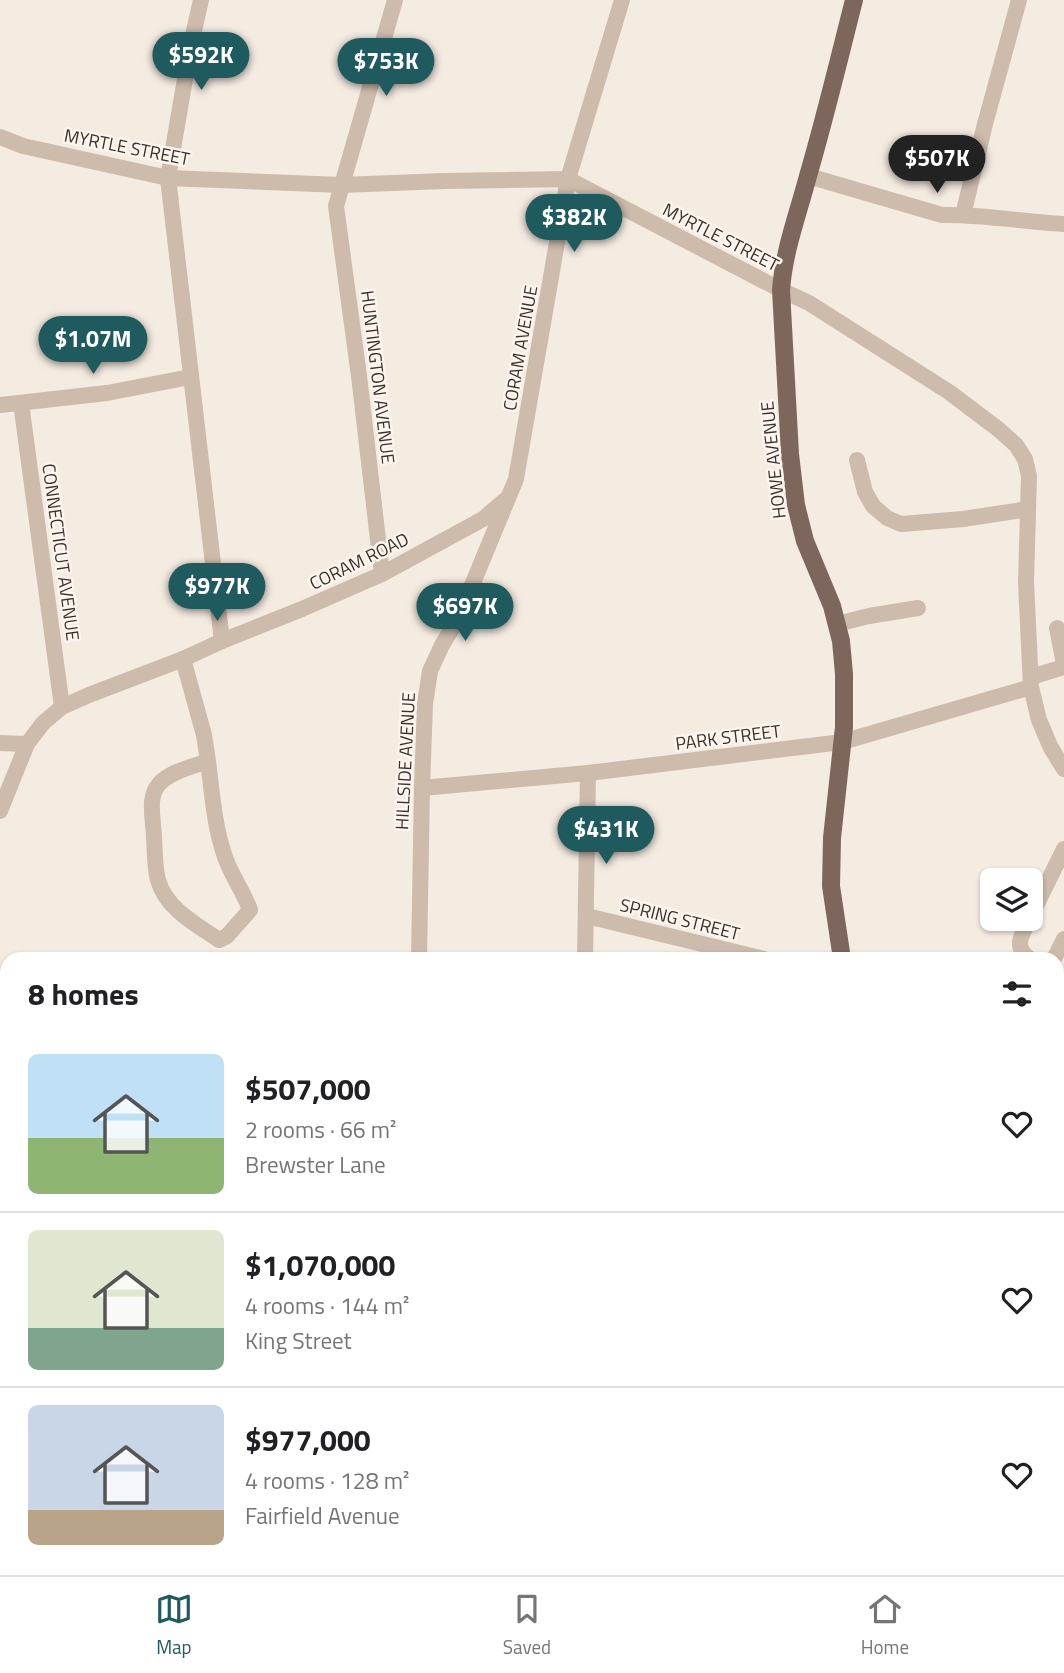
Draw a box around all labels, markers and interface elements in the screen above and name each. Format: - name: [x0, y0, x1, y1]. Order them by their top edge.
- pin: $592K: [152, 32, 250, 92]
- text: $592K: [168, 37, 234, 72]
- pin: $753K: [337, 38, 435, 98]
- text: $753K: [353, 43, 419, 78]
- street label: MYRTLE STREET: [62, 122, 193, 173]
- pin: $507K: [888, 136, 986, 195]
- text: $507K: [904, 140, 970, 175]
- pin: $382K: [525, 194, 623, 254]
- street label: MYRTLE STREET: [658, 196, 784, 278]
- text: $382K: [541, 199, 607, 234]
- street label: CORAM AVENUE: [496, 283, 544, 413]
- street label: HUNTINGTON AVENUE: [354, 289, 402, 465]
- pin: $1.07M: [36, 316, 150, 376]
- text: $1.07M: [54, 321, 132, 356]
- street label: HOWE AVENUE: [753, 400, 793, 520]
- street label: CONNECTICUT AVENUE: [35, 462, 87, 642]
- street label: CORAM ROAD: [305, 525, 413, 597]
- pin: $977K: [168, 564, 266, 623]
- text: $977K: [184, 568, 250, 603]
- pin: $697K: [416, 584, 514, 643]
- text: $697K: [432, 588, 498, 623]
- street label: HILLSIDE AVENUE: [388, 691, 422, 831]
- street label: PARK STREET: [674, 717, 783, 757]
- pin: $431K: [557, 806, 655, 866]
- text: $431K: [573, 811, 639, 846]
- map controls: [980, 868, 1043, 931]
- button: layers: [980, 868, 1043, 931]
- street label: SPRING STREET: [617, 891, 743, 947]
- text: 8 homes: [28, 971, 139, 1017]
- icon: filters: [998, 975, 1036, 1013]
- text: $507,000: [245, 1066, 371, 1112]
- icon: home: [84, 1082, 168, 1166]
- icon: heart: [998, 1105, 1036, 1143]
- text: 2 rooms · 66 m²: [245, 1112, 396, 1147]
- text: Brewster Lane: [245, 1147, 386, 1182]
- text: $1,070,000: [245, 1242, 395, 1288]
- icon: home: [84, 1258, 168, 1342]
- icon: heart: [998, 1281, 1036, 1319]
- text: 4 rooms · 144 m²: [245, 1288, 409, 1323]
- text: King Street: [245, 1323, 352, 1358]
- text: $977,000: [245, 1417, 371, 1463]
- icon: home: [84, 1433, 168, 1517]
- icon: heart: [998, 1456, 1036, 1494]
- text: 4 rooms · 128 m²: [245, 1463, 409, 1498]
- text: Fairfield Avenue: [245, 1498, 400, 1533]
- tab: Map: [155, 1590, 193, 1661]
- tab: Saved: [503, 1590, 551, 1661]
- tab: Home: [861, 1590, 909, 1661]

